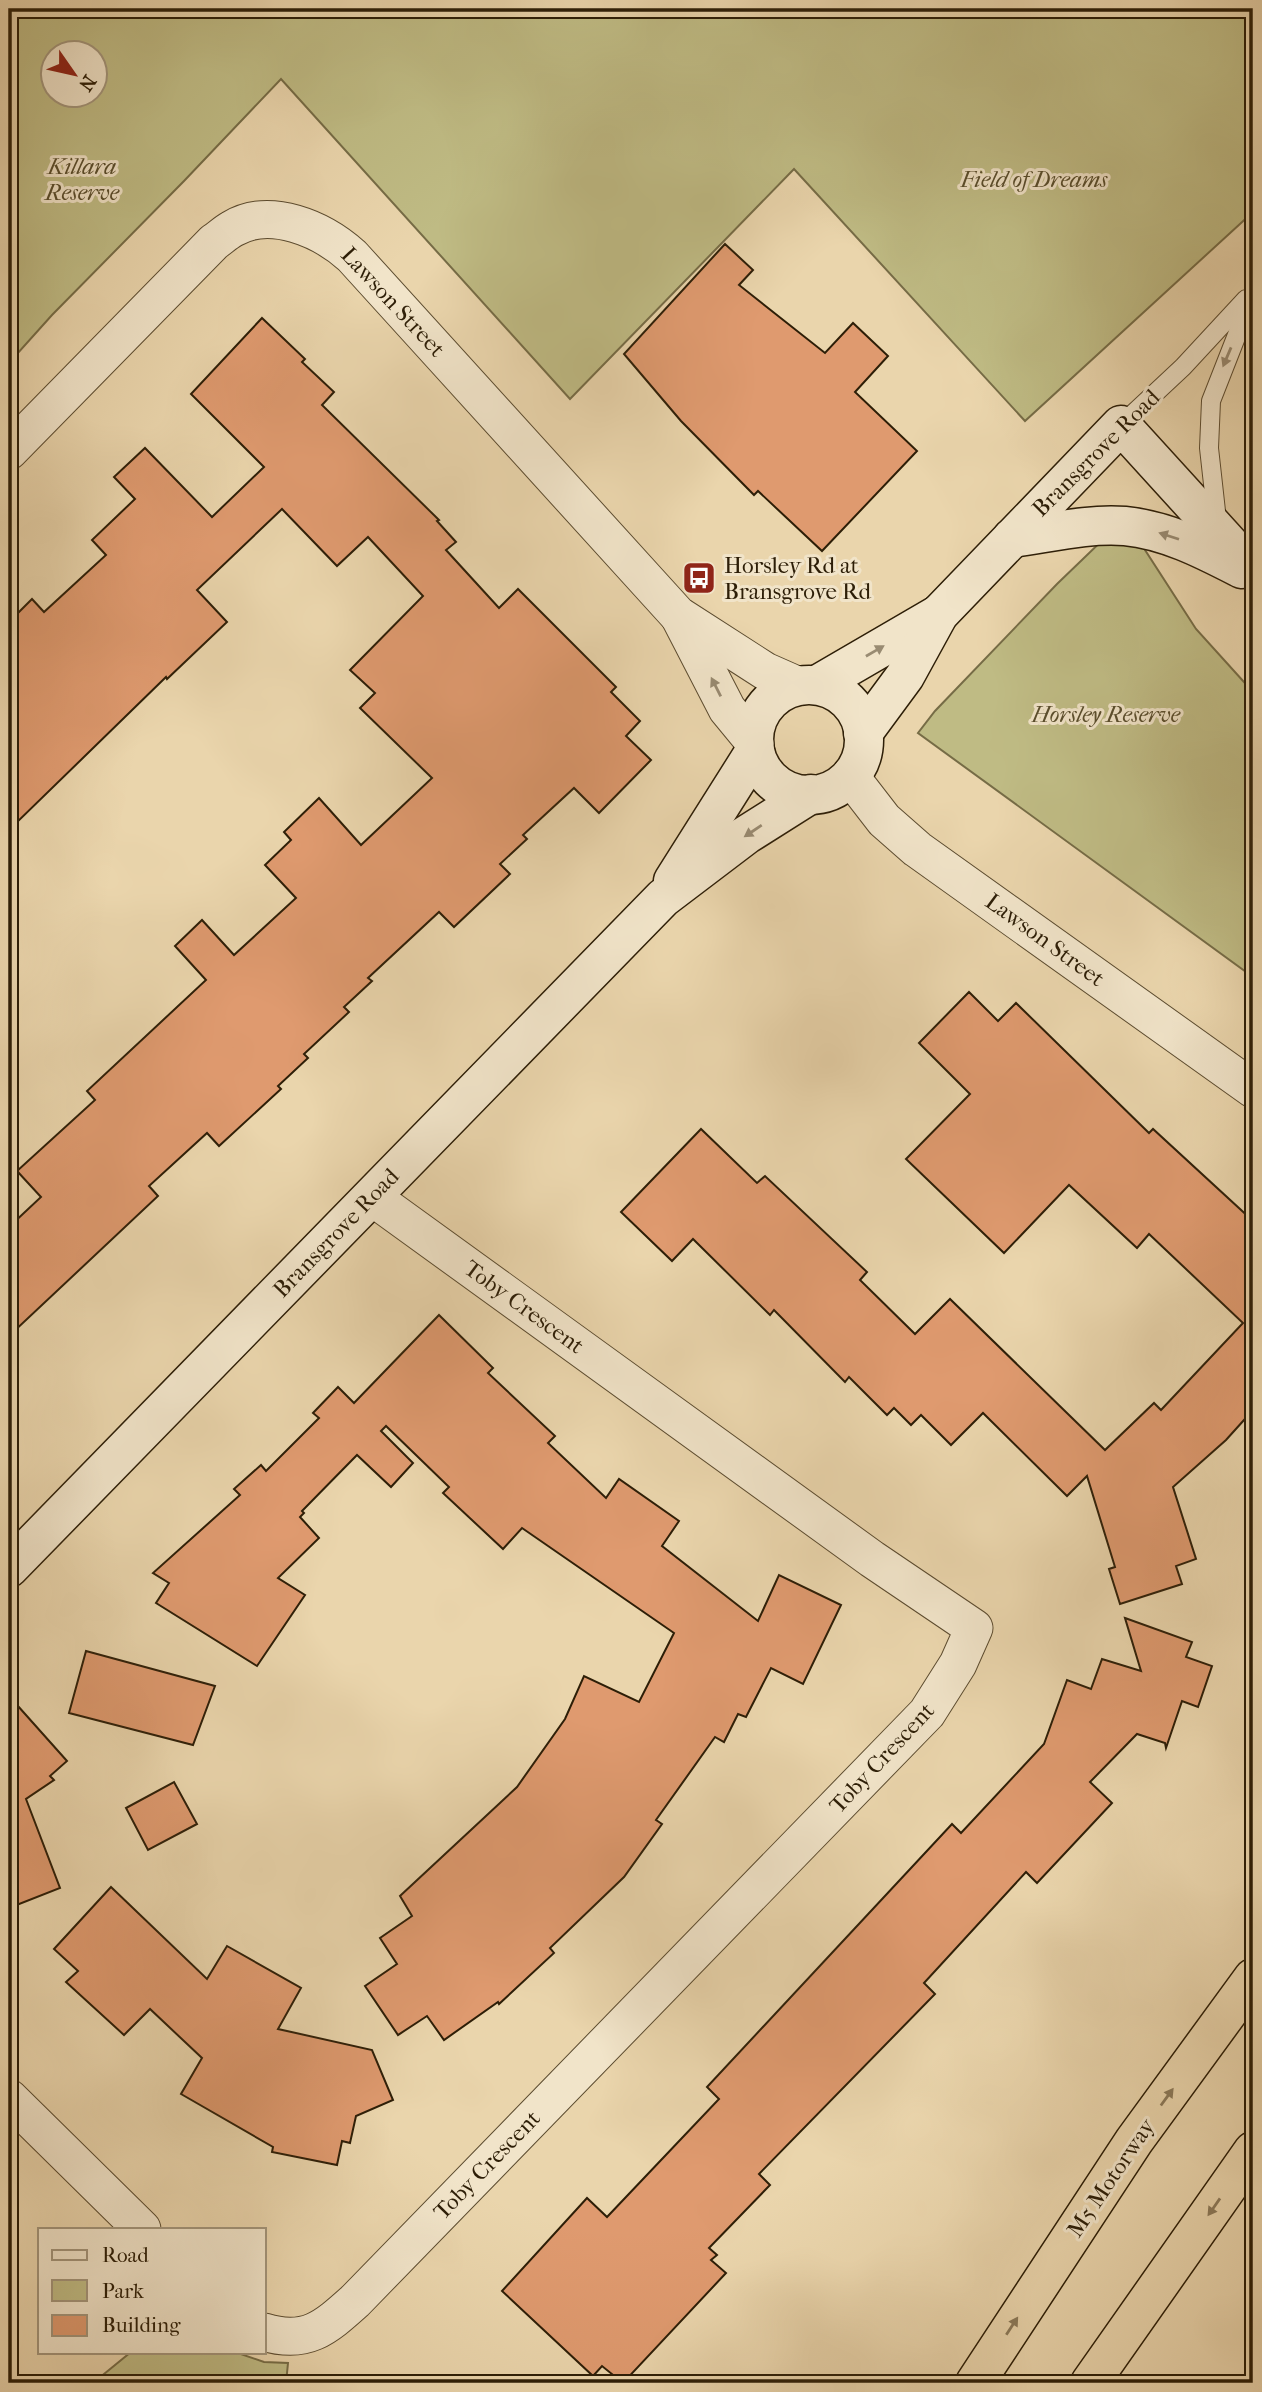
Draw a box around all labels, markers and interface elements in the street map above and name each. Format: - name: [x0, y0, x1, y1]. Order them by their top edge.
- north arrow: [38, 38, 108, 108]
- text: N: [74, 71, 100, 96]
- park label: Killara Reserve: [43, 153, 120, 206]
- park label: Field of Dreams: [960, 166, 1108, 193]
- street label: Lawson Street: [335, 242, 451, 362]
- one-way arrow: [1221, 347, 1233, 367]
- street label: Bransgrove Road: [1027, 383, 1166, 522]
- one-way arrow: [1158, 530, 1179, 540]
- place label: Horsley Rd at Bransgrove Rd: [724, 552, 871, 605]
- bus stop icon: Horsley Rd at Bransgrove Rd: [680, 559, 718, 597]
- one-way arrow: [866, 645, 885, 657]
- one-way arrow: [710, 677, 721, 697]
- park label: Horsley Reserve: [1031, 701, 1181, 728]
- one-way arrow: [744, 824, 762, 838]
- street label: Lawson Street: [980, 888, 1110, 992]
- street label: Bransgrove Road: [268, 1162, 405, 1303]
- street label: Toby Crescent: [459, 1255, 589, 1359]
- street label: Toby Crescent: [824, 1697, 940, 1819]
- one-way arrow: [1159, 2088, 1174, 2106]
- street label: Toby Crescent: [428, 2105, 546, 2225]
- street label: M5 Motorway: [1061, 2113, 1161, 2242]
- one-way arrow: [1207, 2198, 1221, 2216]
- legend: [38, 2228, 266, 2354]
- text: Road: [102, 2243, 149, 2267]
- text: Park: [102, 2279, 144, 2303]
- text: Building: [102, 2313, 181, 2337]
- one-way arrow: [1005, 2317, 1019, 2335]

